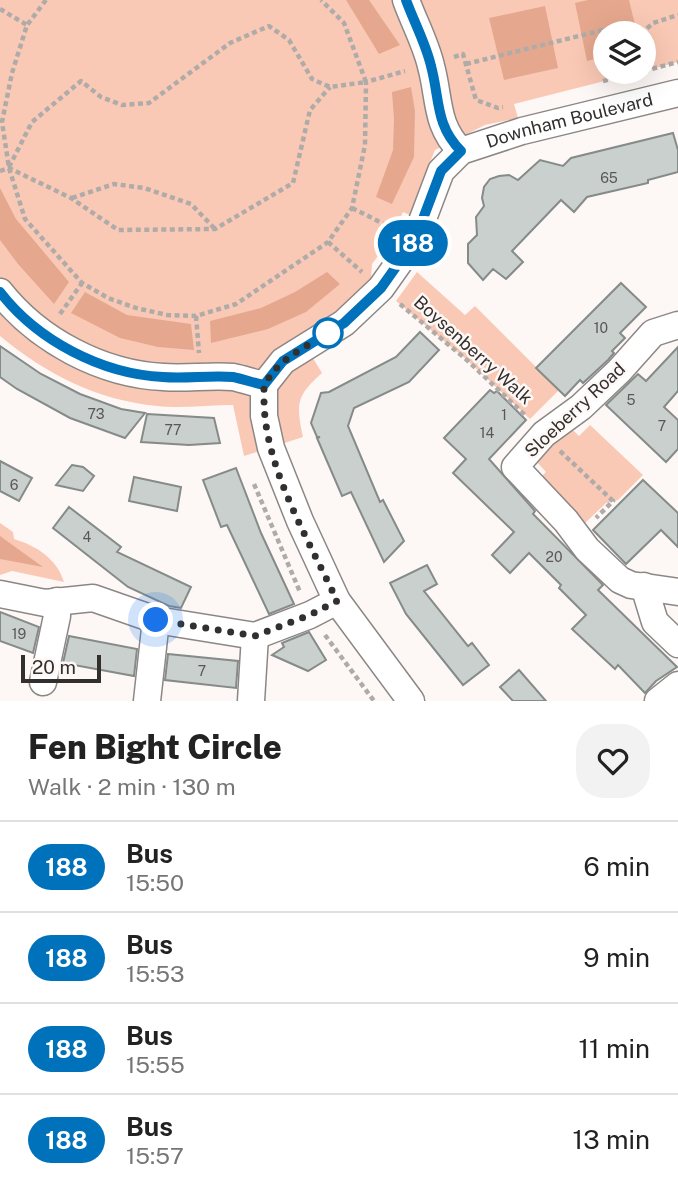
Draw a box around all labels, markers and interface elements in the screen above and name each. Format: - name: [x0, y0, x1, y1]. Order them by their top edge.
- map controls: [593, 21, 656, 84]
- button: layers: [593, 21, 656, 84]
- street label: Downham Boulevard: [483, 89, 655, 152]
- house number: 65: [600, 170, 618, 186]
- line badge: 188: [373, 220, 453, 266]
- text: 188: [392, 229, 434, 257]
- street label: Boysenberry Walk: [410, 291, 537, 408]
- unlabelled marker: [313, 318, 343, 348]
- house number: 10: [594, 320, 608, 336]
- street label: Sloeberry Road: [520, 358, 629, 461]
- house number: 5: [627, 392, 636, 408]
- house number: 73: [88, 406, 105, 422]
- house number: 1: [501, 407, 507, 423]
- house number: 7: [658, 418, 666, 434]
- house number: 77: [165, 422, 182, 438]
- house number: 14: [480, 425, 494, 441]
- house number: 6: [10, 477, 19, 493]
- house number: 4: [83, 529, 92, 545]
- house number: 20: [546, 549, 562, 565]
- your location: [138, 602, 173, 637]
- house number: 19: [12, 626, 26, 642]
- scale bar: [21, 652, 102, 684]
- text: 20 m: [32, 656, 76, 678]
- house number: 7: [198, 663, 206, 679]
- button: heart: [576, 724, 650, 798]
- text: Fen Bight Circle: [28, 728, 282, 766]
- text: Walk · 2 min · 130 m: [28, 773, 236, 800]
- text: Bus: [126, 838, 173, 869]
- text: 6 min: [583, 851, 650, 882]
- text: 188: [45, 853, 88, 881]
- text: 15:50: [126, 869, 184, 896]
- text: Bus: [126, 929, 173, 960]
- text: 9 min: [583, 942, 650, 973]
- text: 188: [45, 944, 88, 972]
- text: 15:53: [126, 960, 185, 987]
- text: Bus: [126, 1020, 173, 1051]
- text: 11 min: [578, 1033, 650, 1064]
- text: 188: [45, 1035, 88, 1063]
- text: 15:55: [126, 1051, 185, 1078]
- text: Bus: [126, 1111, 173, 1142]
- text: 13 min: [573, 1124, 650, 1155]
- text: 188: [45, 1126, 88, 1154]
- text: 15:57: [126, 1142, 184, 1169]

